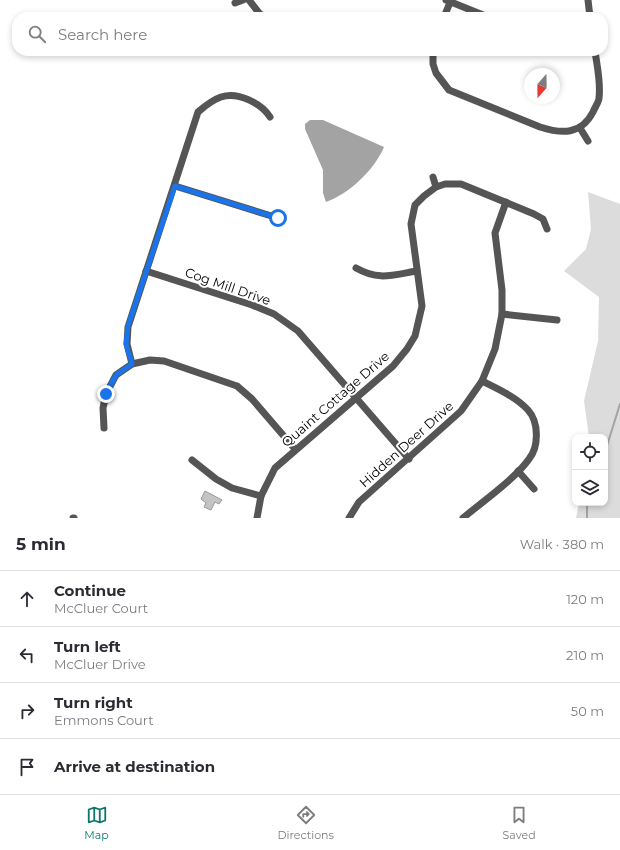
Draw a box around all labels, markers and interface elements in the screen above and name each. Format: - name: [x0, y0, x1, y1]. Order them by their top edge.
- search box: [12, 12, 608, 56]
- icon: search: [26, 23, 48, 45]
- text: Search here: [58, 25, 147, 44]
- north arrow: [524, 68, 560, 104]
- route start: [269, 209, 287, 227]
- street label: Cog Mill Drive: [183, 264, 273, 308]
- street label: Quaint Cottage Drive: [278, 348, 392, 450]
- route end: [97, 385, 115, 403]
- street label: Hidden Deer Drive: [356, 398, 456, 490]
- map controls: [572, 434, 608, 506]
- button: locate: [572, 434, 608, 470]
- button: layers: [572, 470, 608, 506]
- text: 5 min: [16, 534, 66, 554]
- text: Walk · 380 m: [520, 536, 604, 552]
- text: Continue: [54, 581, 126, 600]
- icon: ahead: [16, 588, 38, 610]
- text: 120 m: [566, 591, 604, 607]
- text: McCluer Court: [54, 600, 148, 616]
- text: Turn left: [54, 637, 121, 656]
- icon: left: [16, 644, 38, 666]
- text: 210 m: [566, 647, 604, 663]
- text: McCluer Drive: [54, 656, 146, 672]
- text: Turn right: [54, 693, 133, 712]
- icon: right: [16, 700, 38, 722]
- text: 50 m: [571, 703, 604, 719]
- text: Emmons Court: [54, 712, 153, 728]
- icon: arrive: [16, 756, 38, 778]
- text: Arrive at destination: [54, 757, 215, 776]
- tab: Map: [84, 804, 109, 842]
- tab: Directions: [278, 804, 334, 842]
- tab: Saved: [503, 804, 536, 842]

